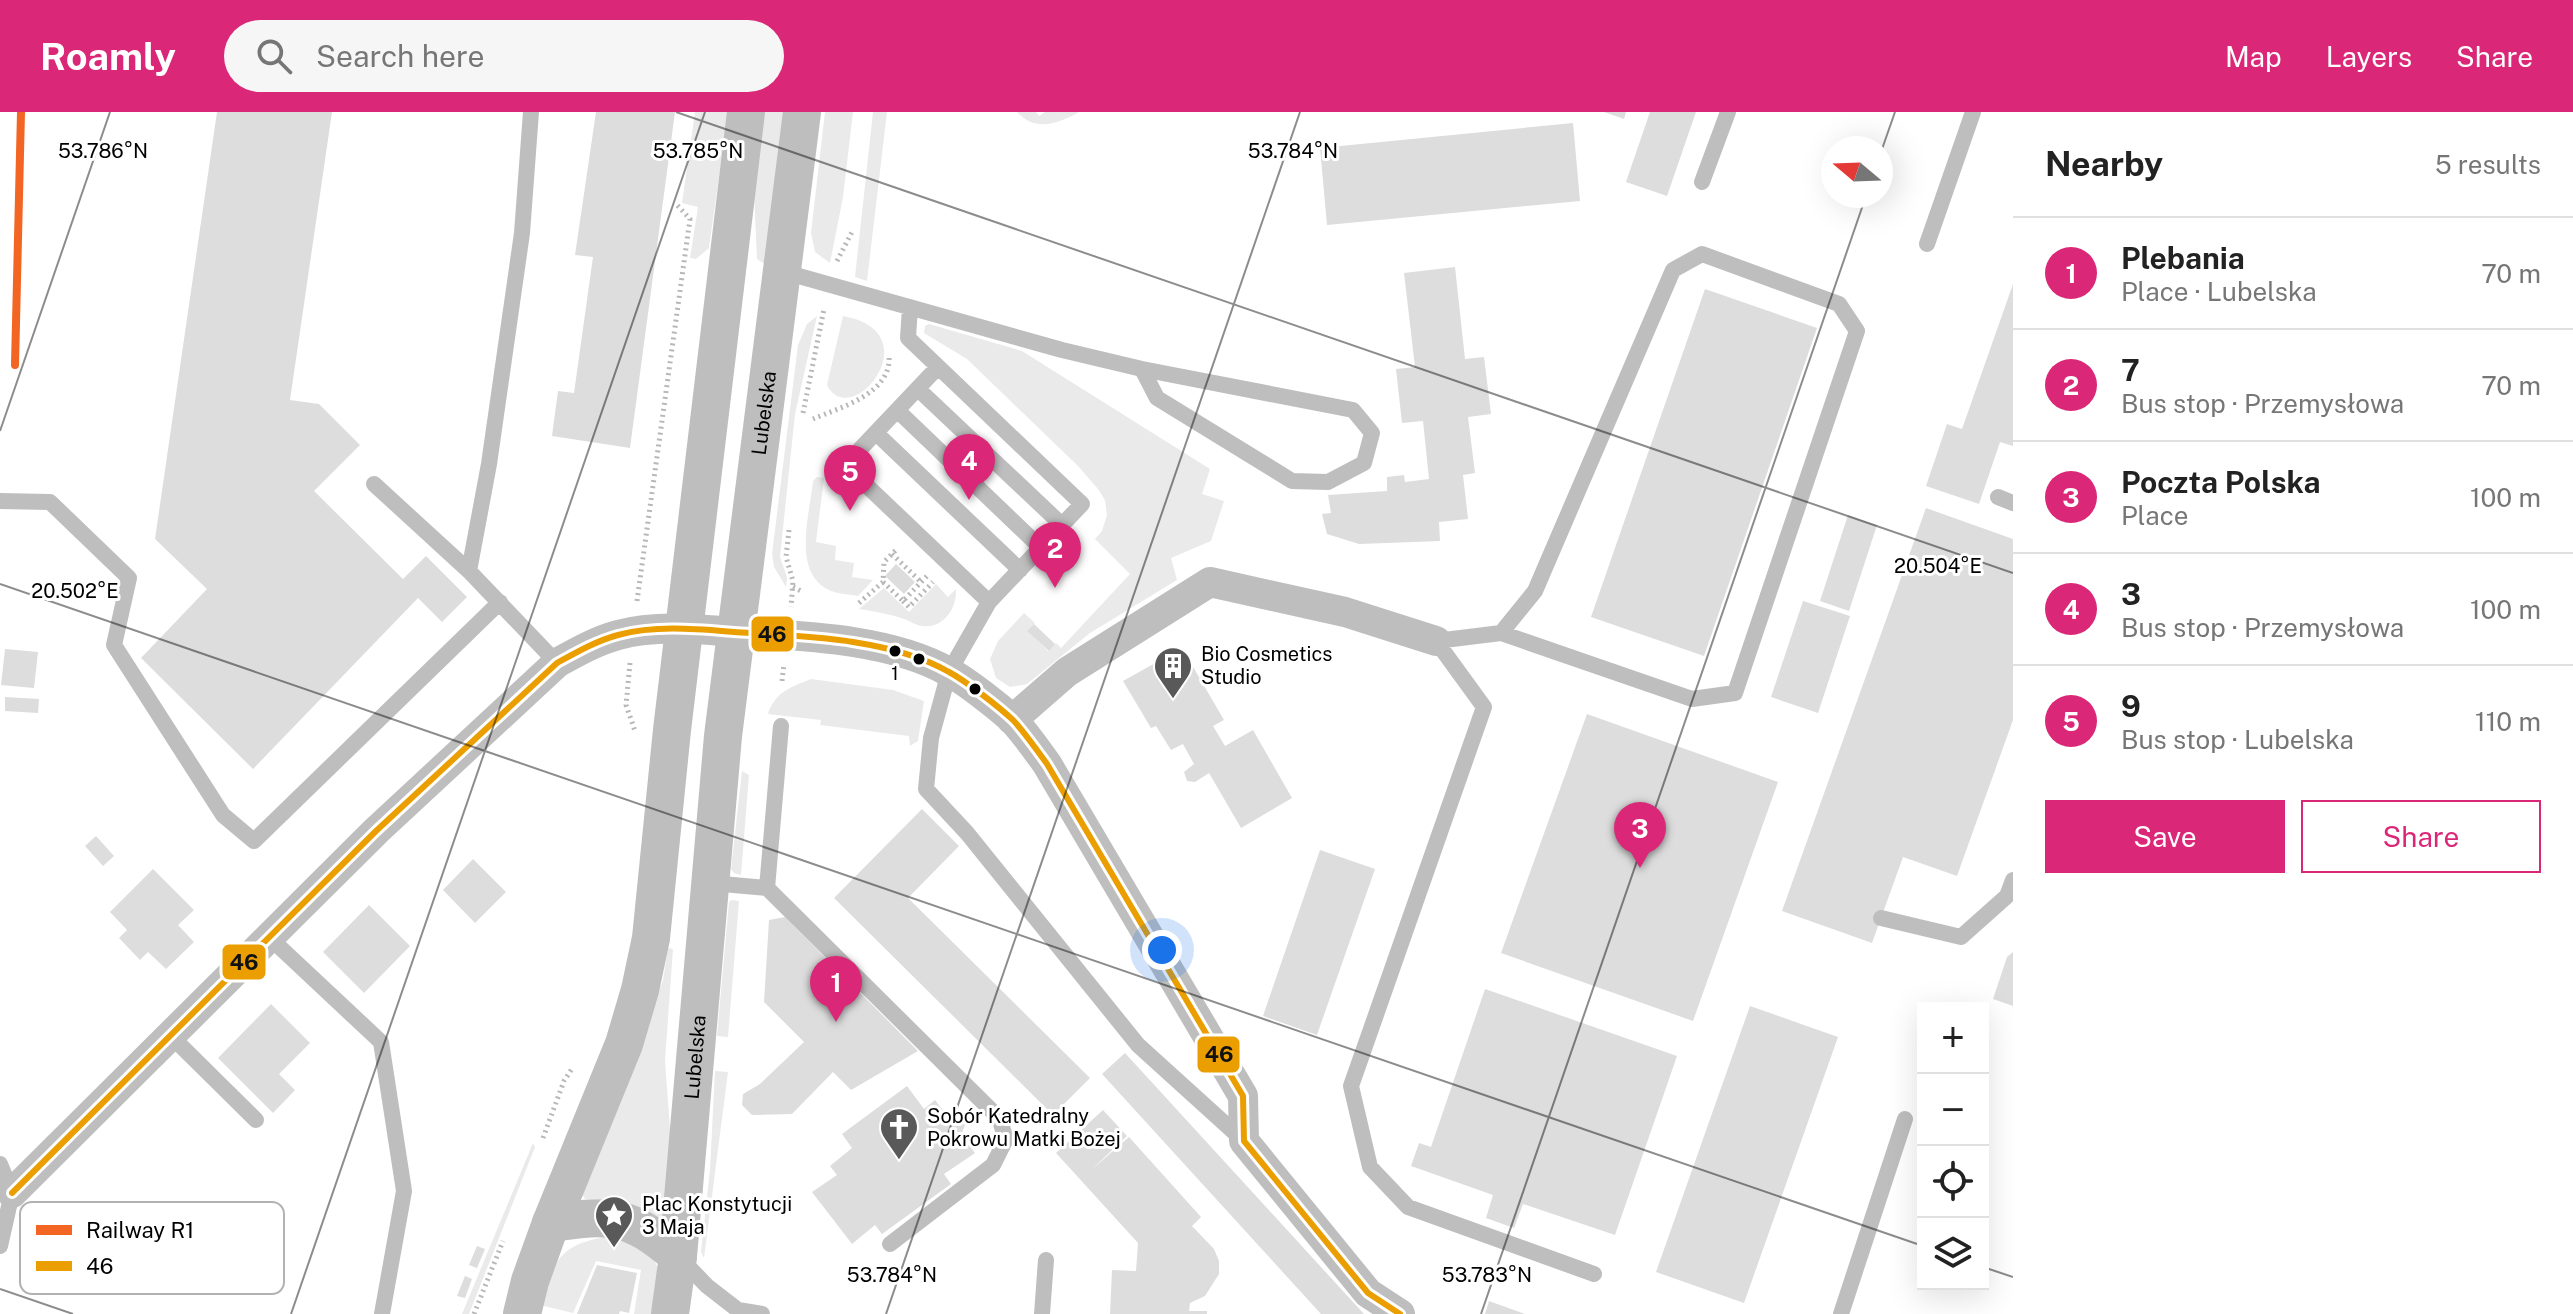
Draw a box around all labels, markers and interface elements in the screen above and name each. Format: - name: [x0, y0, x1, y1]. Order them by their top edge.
- search box: [224, 20, 784, 92]
- text: Roamly: [40, 34, 176, 79]
- icon: search: [252, 34, 296, 78]
- text: Search here: [316, 38, 484, 74]
- text: Map: [2225, 40, 2282, 73]
- text: Layers: [2326, 40, 2412, 73]
- text: Share: [2456, 40, 2533, 73]
- north arrow: [1821, 136, 1893, 208]
- text: 53.786°N: [58, 139, 148, 163]
- text: 53.785°N: [653, 139, 743, 163]
- text: 53.784°N: [1248, 139, 1338, 163]
- text: Nearby: [2045, 144, 2163, 184]
- text: 5 results: [2435, 149, 2541, 180]
- text: Plebania: [2121, 240, 2245, 276]
- text: 1: [2065, 258, 2077, 289]
- text: 70 m: [2481, 258, 2541, 289]
- text: Place · Lubelska: [2121, 276, 2317, 307]
- text: 7: [2121, 352, 2140, 388]
- street label: Lubelska: [747, 370, 781, 457]
- text: 2: [2063, 370, 2079, 401]
- text: 70 m: [2481, 370, 2541, 401]
- text: Bus stop · Przemysłowa: [2121, 388, 2404, 419]
- pin: 4: [943, 434, 995, 500]
- pin: 5: [824, 445, 876, 511]
- text: Poczta Polska: [2121, 464, 2320, 500]
- text: 3: [2062, 482, 2080, 513]
- text: 100 m: [2470, 482, 2541, 513]
- text: Place: [2121, 500, 2188, 531]
- pin: 2: [1029, 522, 1081, 588]
- text: 20.504°E: [1894, 554, 1982, 578]
- text: 3: [2121, 576, 2141, 612]
- text: 20.502°E: [31, 579, 119, 603]
- text: 4: [2062, 594, 2080, 625]
- text: 100 m: [2470, 594, 2541, 625]
- text: Bus stop · Przemysłowa: [2121, 612, 2404, 643]
- line badge: 46: [750, 615, 795, 653]
- text: 46: [758, 621, 786, 647]
- place label: Bio Cosmetics Studio: [1201, 642, 1332, 689]
- marker: 1: [887, 643, 903, 659]
- building icon: Bio Cosmetics Studio: [1152, 645, 1194, 700]
- unlabelled marker: [911, 651, 927, 667]
- place label: 1: [891, 663, 899, 684]
- unlabelled marker: [967, 681, 983, 697]
- text: 9: [2121, 688, 2141, 724]
- text: 5: [2062, 706, 2080, 737]
- text: 110 m: [2475, 706, 2541, 737]
- text: Bus stop · Lubelska: [2121, 724, 2354, 755]
- button: Save: [2045, 800, 2285, 873]
- button: Share: [2301, 800, 2541, 873]
- pin: 3: [1614, 802, 1666, 868]
- your location: [1142, 930, 1182, 970]
- line badge: 46: [221, 943, 267, 981]
- text: 46: [230, 949, 258, 975]
- pin: 1: [810, 956, 862, 1022]
- map controls: [1917, 1002, 1989, 1290]
- button: +: [1917, 1002, 1989, 1074]
- street label: Lubelska: [680, 1014, 711, 1100]
- line badge: 46: [1196, 1035, 1241, 1074]
- text: 46: [1205, 1041, 1233, 1067]
- button: −: [1917, 1074, 1989, 1146]
- place label: Sobór Katedralny Pokrowu Matki Bożej: [927, 1104, 1121, 1151]
- church icon: Sobór Katedralny Pokrowu Matki Bożej: [878, 1106, 920, 1161]
- button: locate: [1917, 1146, 1989, 1218]
- place label: Plac Konstytucji 3 Maja: [642, 1192, 792, 1239]
- place icon: Plac Konstytucji 3 Maja: [593, 1194, 635, 1249]
- legend: [20, 1202, 284, 1294]
- text: Railway R1: [86, 1217, 194, 1243]
- button: layers: [1917, 1218, 1989, 1290]
- text: 46: [86, 1253, 114, 1279]
- text: 53.784°N: [847, 1263, 937, 1287]
- text: 53.783°N: [1442, 1263, 1532, 1287]

